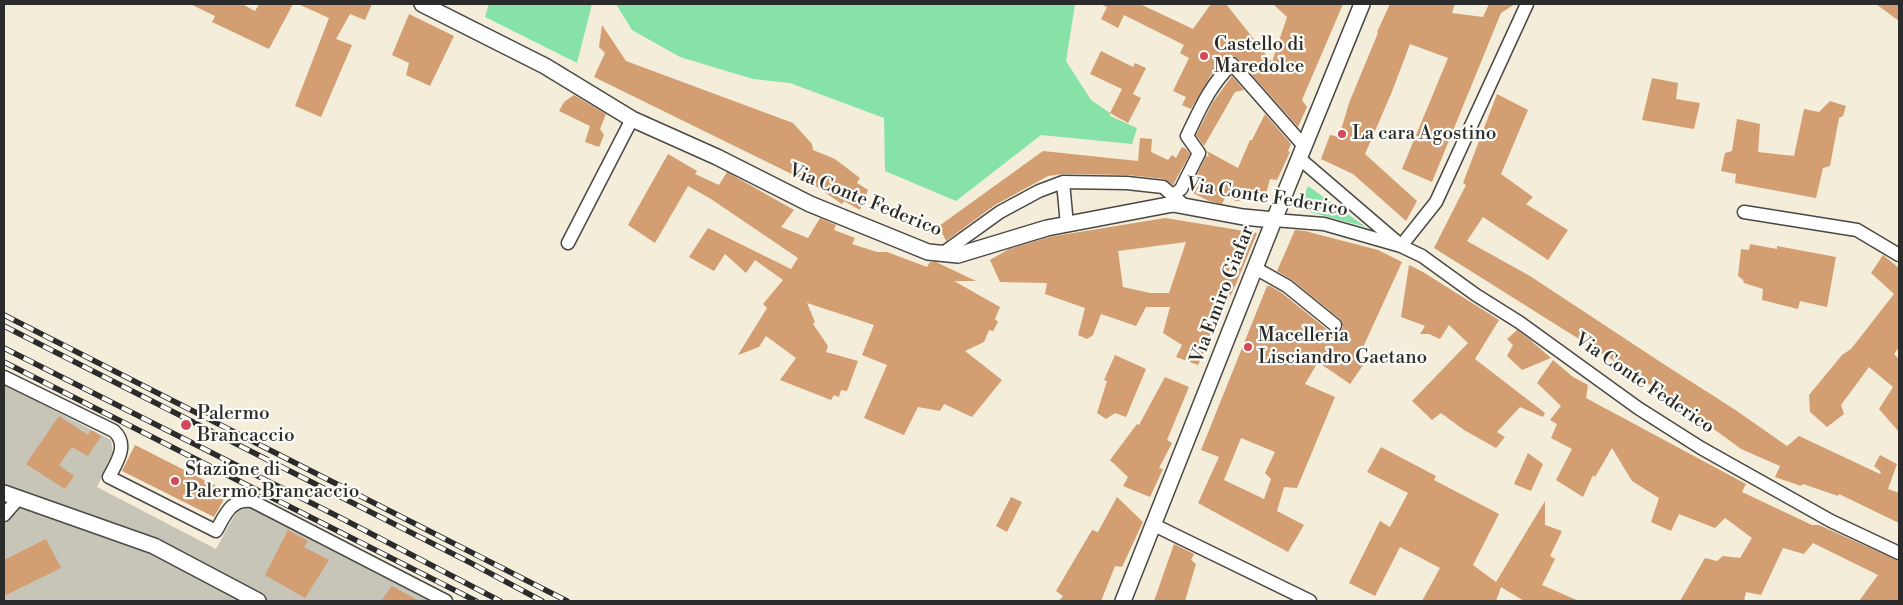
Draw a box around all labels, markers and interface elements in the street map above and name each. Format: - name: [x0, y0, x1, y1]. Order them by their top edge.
- place label: Castello di Maredolce: [1214, 34, 1304, 78]
- marker: Castello di Maredolce: [1198, 50, 1210, 62]
- place label: La cara Agostino: [1352, 123, 1497, 145]
- marker: La cara Agostino: [1336, 128, 1348, 140]
- street label: Via Conte Federico: [785, 160, 945, 242]
- street label: Via Conte Federico: [1184, 174, 1350, 222]
- street label: Via Emiro Giafar: [1186, 223, 1260, 367]
- place label: Macelleria Lisciandro Gaetano: [1258, 325, 1427, 369]
- street label: Via Conte Federico: [1570, 329, 1718, 439]
- marker: Macelleria Lisciandro Gaetano: [1242, 341, 1254, 353]
- place label: Palermo Brancaccio: [197, 403, 295, 447]
- marker: Palermo Brancaccio: [179, 418, 193, 432]
- place label: Stazione di Palermo Brancaccio: [185, 459, 359, 503]
- marker: Stazione di Palermo Brancaccio: [169, 475, 181, 487]

